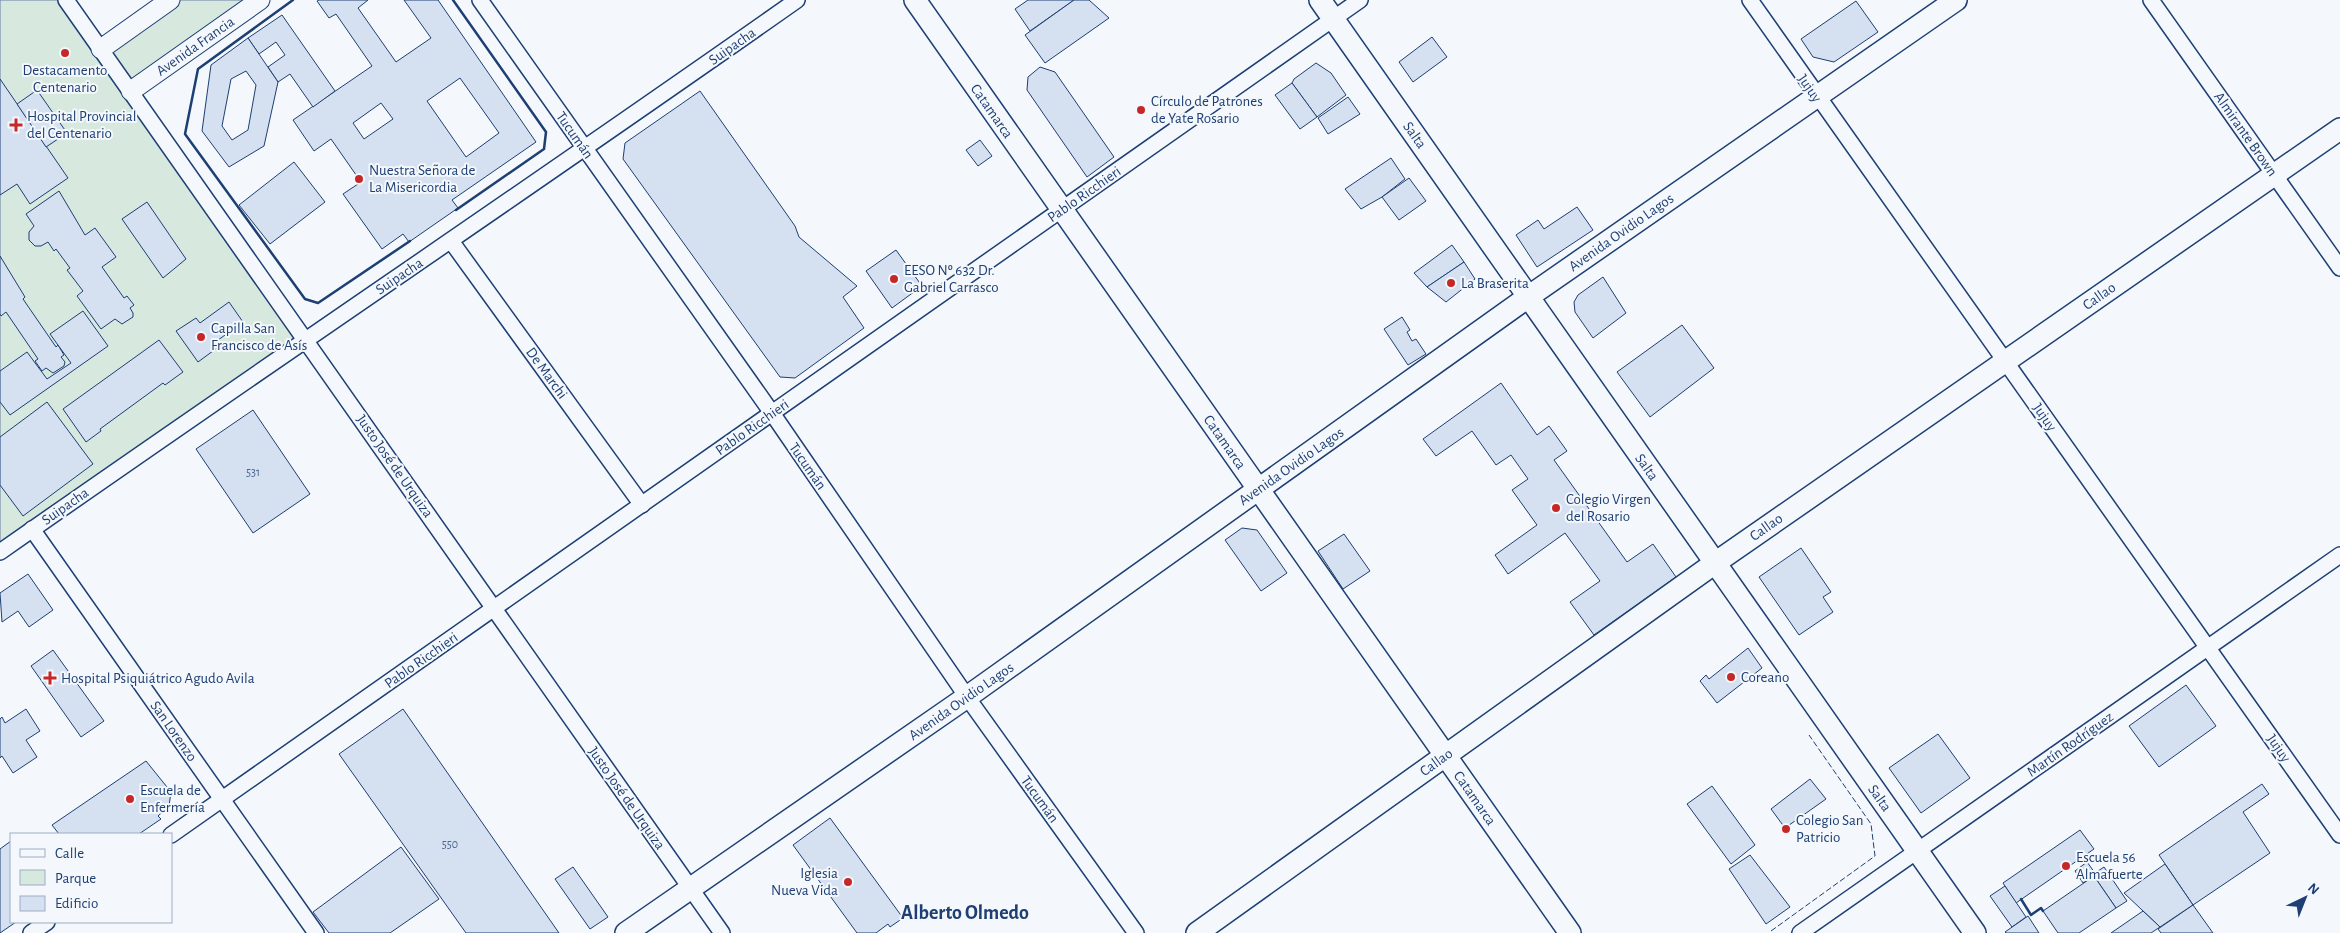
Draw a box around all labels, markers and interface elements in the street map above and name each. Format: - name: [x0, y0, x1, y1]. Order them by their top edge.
- street label: Avenida Francia: [154, 14, 237, 79]
- street label: Suipacha: [706, 25, 759, 68]
- marker: Destacamento Centenario: [59, 47, 71, 59]
- place label: Destacamento Centenario: [23, 63, 107, 95]
- street label: Jujuy: [1795, 72, 1825, 105]
- street label: Catamarca: [968, 81, 1016, 141]
- street label: Almirante Brown: [2211, 89, 2280, 179]
- place label: Círculo de Patrones de Yate Rosario: [1151, 94, 1263, 126]
- marker: Círculo de Patrones de Yate Rosario: [1135, 104, 1147, 116]
- place label: Hospital Provincial del Centenario: [27, 109, 136, 141]
- street label: Tucumán: [553, 109, 596, 162]
- marker: Hospital Provincial del Centenario: [9, 118, 23, 132]
- street label: Salta: [1400, 119, 1429, 152]
- place label: Nuestra Señora de La Misericordia: [369, 163, 476, 195]
- street label: Pablo Ricchieri: [1045, 164, 1124, 225]
- marker: Nuestra Señora de La Misericordia: [353, 173, 365, 185]
- street label: Avenida Ovidio Lagos: [1566, 191, 1676, 274]
- street label: Suipacha: [373, 255, 426, 298]
- place label: EESO Nº 632 Dr. Gabriel Carrasco: [904, 263, 999, 295]
- marker: EESO Nº 632 Dr. Gabriel Carrasco: [888, 273, 900, 285]
- place label: La Braserita: [1461, 276, 1529, 291]
- marker: La Braserita: [1445, 277, 1457, 289]
- street label: Callao: [2080, 280, 2119, 313]
- place label: Capilla San Francisco de Asís: [211, 321, 307, 353]
- marker: Capilla San Francisco de Asís: [195, 331, 207, 343]
- street label: De Marchi: [523, 345, 570, 402]
- street label: Pablo Ricchieri: [713, 397, 792, 458]
- street label: Jujuy: [2030, 401, 2060, 434]
- street label: Justo José de Urquiza: [353, 412, 436, 521]
- street label: Catamarca: [1201, 412, 1249, 472]
- street label: Avenida Ovidio Lagos: [1236, 425, 1346, 508]
- street label: Tucumán: [786, 440, 829, 493]
- street label: Salta: [1632, 451, 1661, 484]
- house number: 531: [246, 466, 260, 478]
- street label: Suipacha: [39, 485, 92, 528]
- place label: Colegio Virgen del Rosario: [1566, 492, 1651, 524]
- marker: Colegio Virgen del Rosario: [1550, 502, 1562, 514]
- street label: Callao: [1747, 511, 1786, 544]
- street label: Pablo Ricchieri: [382, 630, 461, 691]
- street label: Avenida Ovidio Lagos: [906, 660, 1016, 743]
- place label: Coreano: [1741, 670, 1789, 685]
- marker: Hospital Psiquiátrico Agudo Avila: [43, 671, 57, 685]
- place label: Hospital Psiquiátrico Agudo Avila: [61, 671, 255, 686]
- marker: Coreano: [1725, 671, 1737, 683]
- street label: San Lorenzo: [147, 698, 200, 764]
- street label: Martín Rodríguez: [2024, 709, 2116, 780]
- street label: Jujuy: [2264, 732, 2294, 765]
- street label: Justo José de Urquiza: [585, 744, 668, 853]
- street label: Callao: [1417, 746, 1455, 779]
- street label: Catamarca: [1451, 768, 1499, 828]
- street label: Tucumán: [1018, 773, 1061, 825]
- street label: Salta: [1865, 782, 1894, 815]
- place label: Escuela de Enfermería: [140, 783, 205, 815]
- marker: Escuela de Enfermería: [124, 793, 136, 805]
- place label: Colegio San Patricio: [1796, 813, 1863, 845]
- marker: Colegio San Patricio: [1780, 823, 1792, 835]
- legend: [10, 833, 172, 923]
- house number: 550: [442, 838, 458, 850]
- text: Calle: [55, 846, 84, 861]
- place label: Escuela 56 Almafuerte: [2076, 850, 2143, 882]
- marker: Escuela 56 Almafuerte: [2060, 860, 2072, 872]
- place label: Iglesia Nueva Vida: [771, 866, 838, 898]
- text: Parque: [55, 871, 96, 886]
- north arrow: [2280, 873, 2330, 923]
- marker: Iglesia Nueva Vida: [842, 876, 854, 888]
- text: N: [2305, 881, 2322, 898]
- text: Edificio: [55, 896, 98, 911]
- district label: Alberto Olmedo: [901, 903, 1029, 923]

